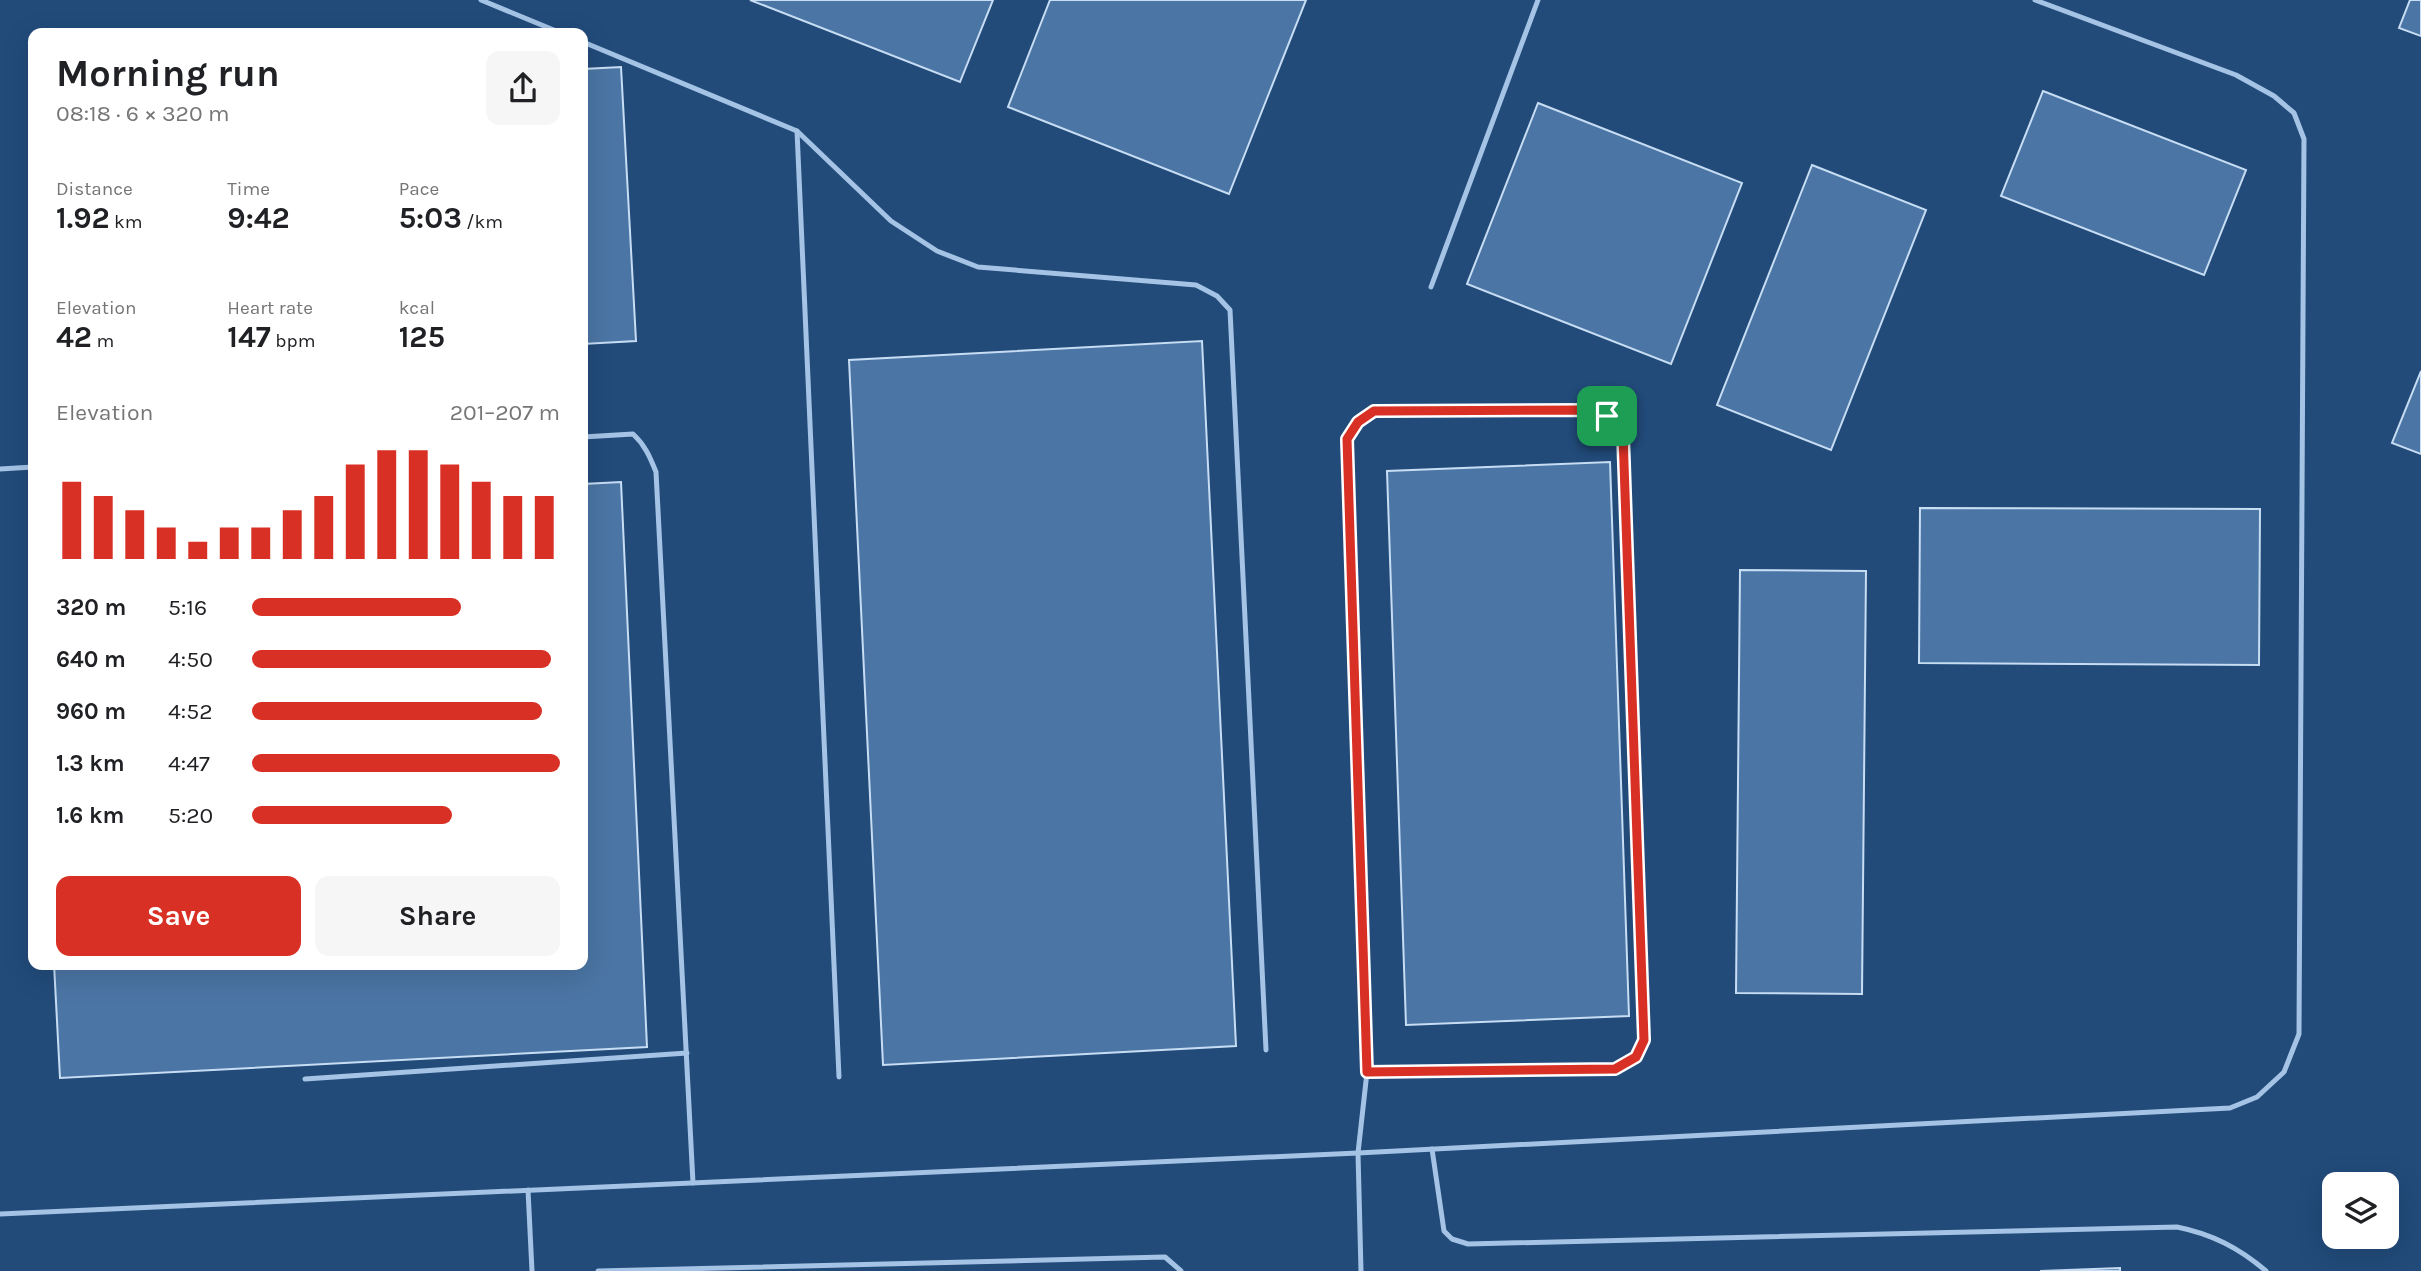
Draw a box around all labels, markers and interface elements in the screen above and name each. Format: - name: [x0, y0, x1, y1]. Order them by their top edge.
- text: Morning run: [56, 51, 280, 96]
- button: share: [486, 51, 560, 125]
- text: 08:18 · 6 × 320 m: [56, 100, 230, 127]
- text: Distance: [56, 178, 133, 200]
- text: Time: [227, 178, 270, 200]
- text: Pace: [399, 178, 439, 200]
- text: 1.92: [56, 200, 110, 236]
- text: 9:42: [227, 200, 290, 236]
- text: 5:03: [399, 200, 462, 236]
- text: km: [110, 211, 143, 233]
- text: /km: [462, 211, 503, 233]
- text: Elevation: [56, 297, 136, 319]
- text: Heart rate: [227, 297, 313, 319]
- text: kcal: [399, 297, 435, 319]
- text: 42: [56, 319, 92, 355]
- text: 147: [227, 319, 271, 355]
- text: 125: [399, 319, 445, 355]
- text: m: [92, 330, 114, 352]
- text: bpm: [271, 330, 315, 352]
- pin: [1577, 386, 1637, 446]
- icon: arrive: [1588, 397, 1626, 435]
- text: Elevation: [56, 399, 153, 426]
- text: 201–207 m: [450, 399, 560, 426]
- text: 320 m: [56, 594, 126, 621]
- text: 5:16: [168, 594, 207, 621]
- text: 640 m: [56, 646, 126, 673]
- text: 4:50: [168, 646, 213, 673]
- text: 960 m: [56, 698, 126, 725]
- text: 4:52: [168, 698, 212, 725]
- text: 1.3 km: [56, 750, 125, 777]
- text: 4:47: [168, 750, 210, 777]
- text: 1.6 km: [56, 802, 124, 829]
- text: 5:20: [168, 802, 213, 829]
- button: Save: [56, 876, 301, 956]
- button: Share: [315, 876, 560, 956]
- map controls: [2322, 1172, 2399, 1249]
- button: layers: [2322, 1172, 2399, 1249]

